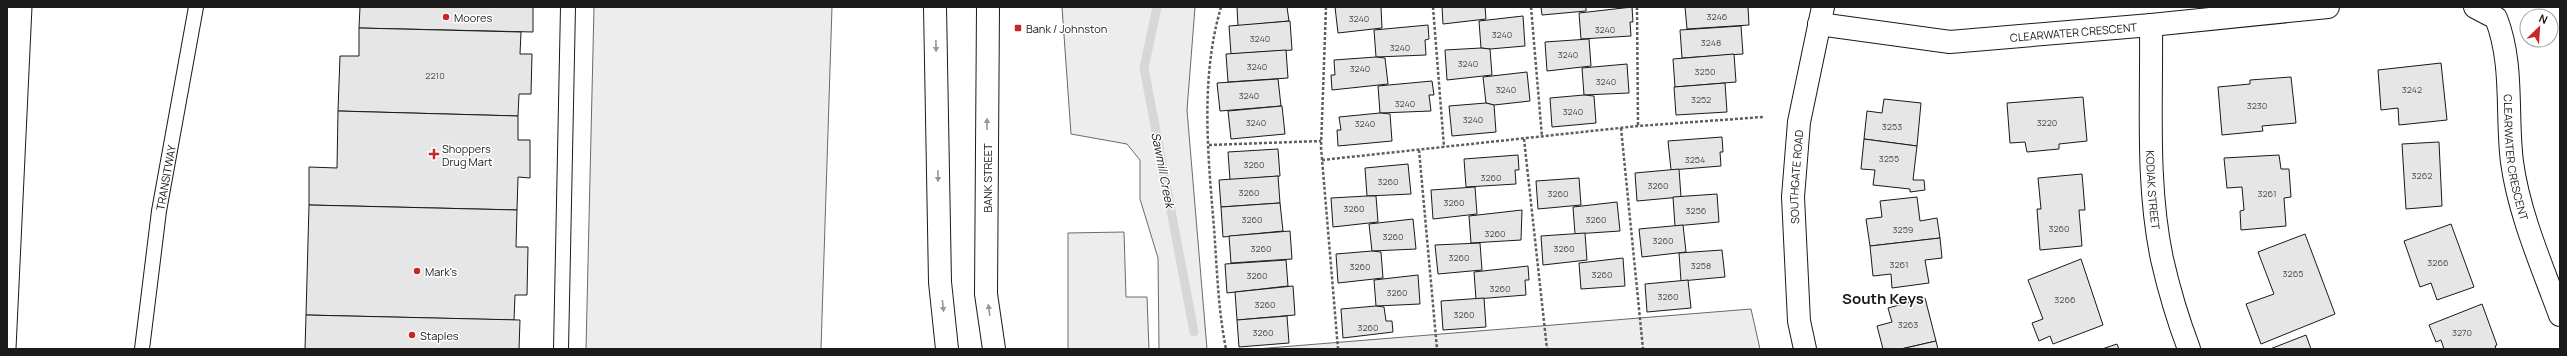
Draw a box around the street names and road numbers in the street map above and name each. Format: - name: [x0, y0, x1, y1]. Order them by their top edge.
- street label: CLEARWATER CRESCENT: [2009, 19, 2138, 44]
- street label: CLEARWATER CRESCENT: [2501, 94, 2533, 222]
- street label: SOUTHGATE ROAD: [1785, 129, 1806, 224]
- street label: TRANSITWAY: [152, 143, 178, 211]
- street label: BANK STREET: [980, 143, 995, 213]
- street label: KODIAK STREET: [2144, 150, 2164, 231]

